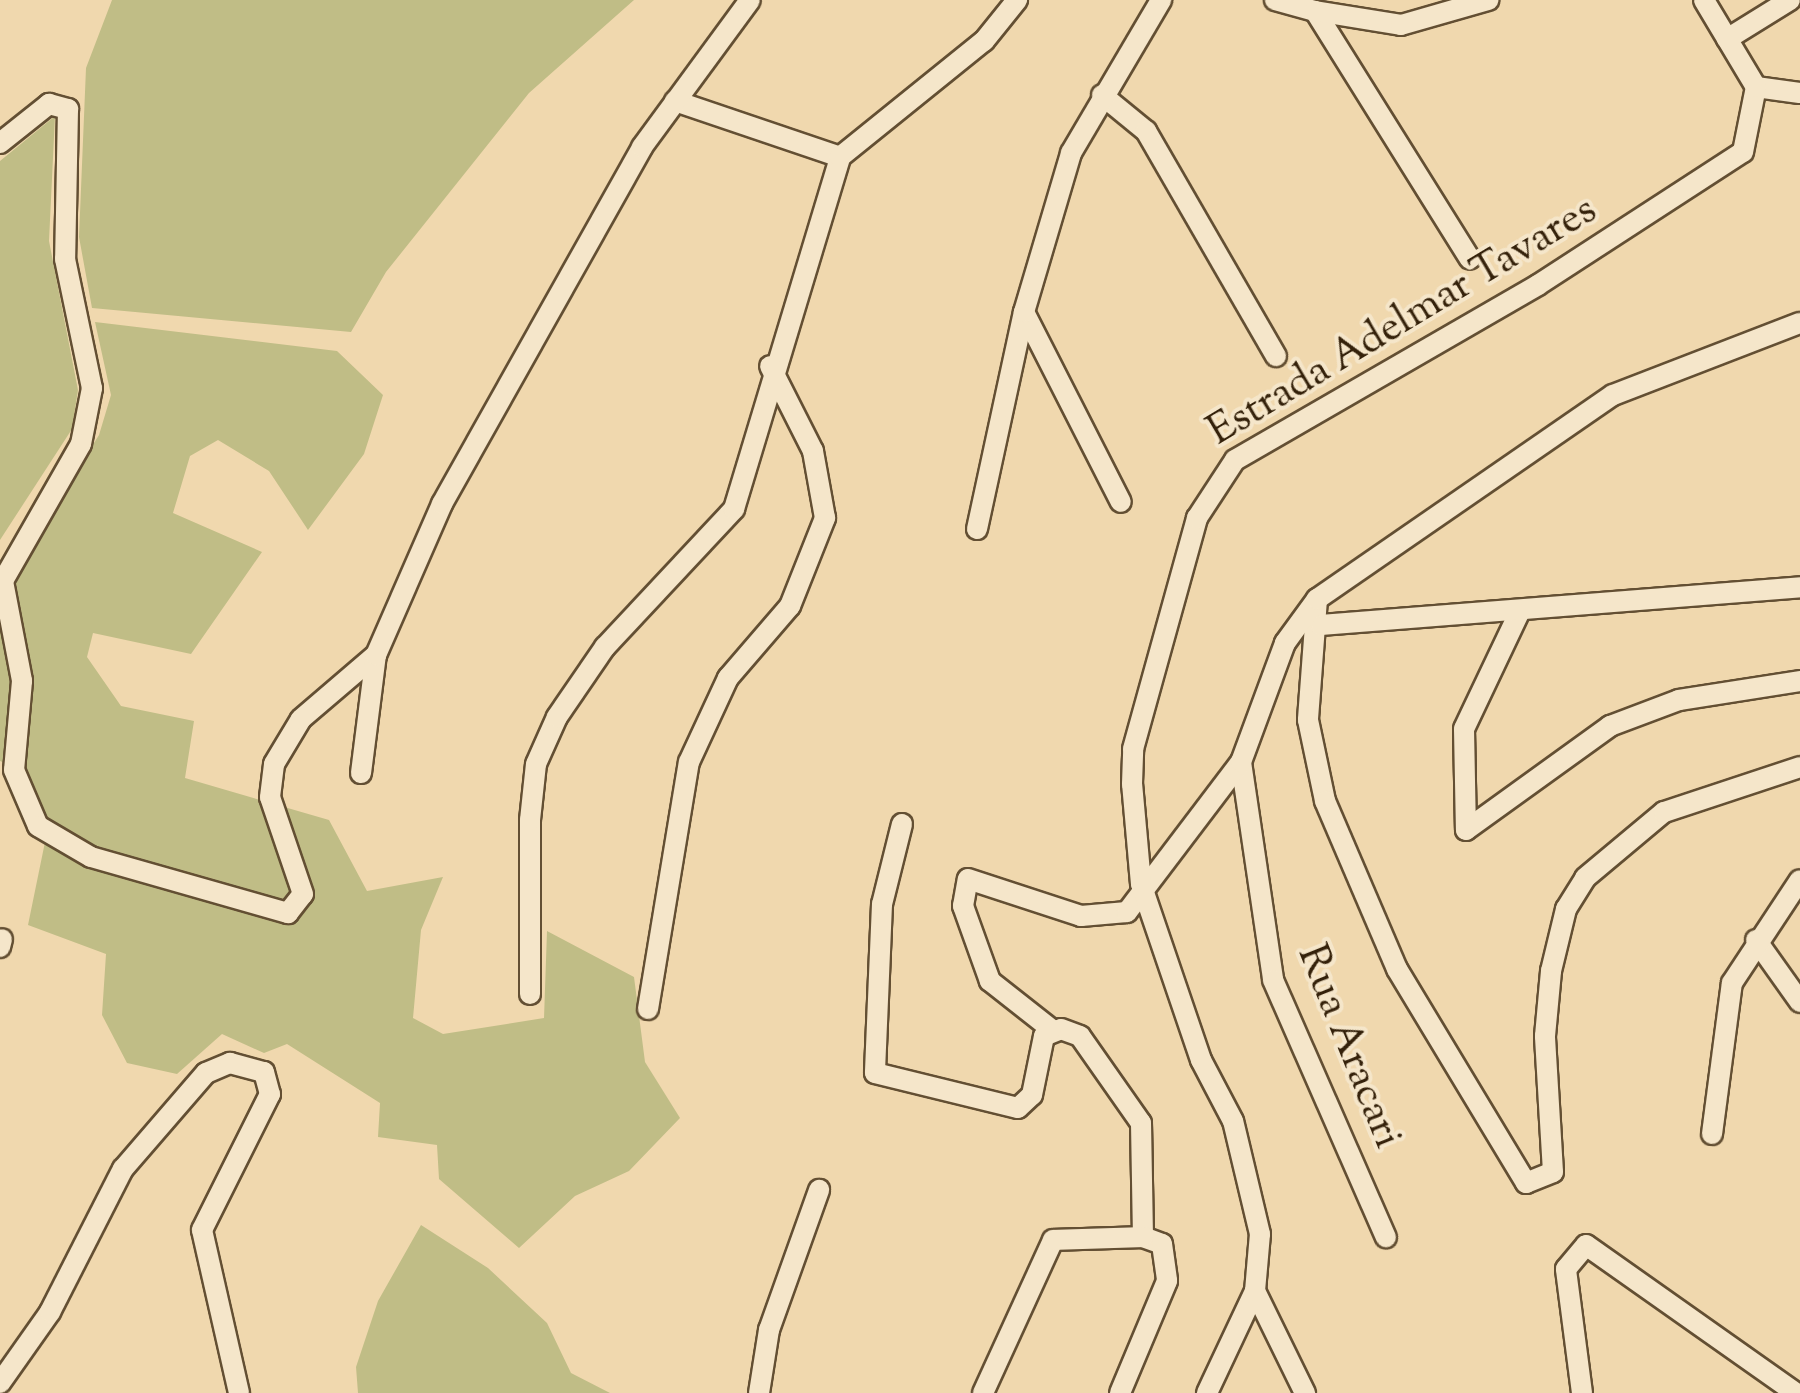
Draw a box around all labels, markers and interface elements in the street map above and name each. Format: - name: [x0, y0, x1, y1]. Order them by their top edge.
- street label: Estrada Adelmar Tavares: [1199, 186, 1607, 458]
- street label: Rua Aracari: [1284, 938, 1412, 1156]

